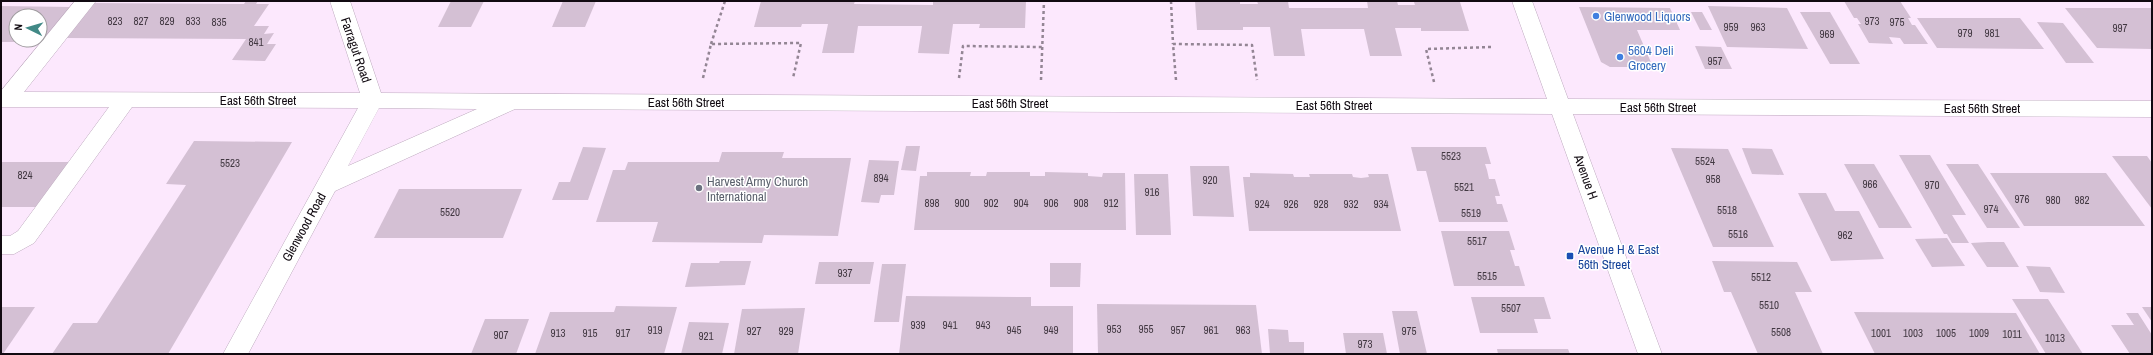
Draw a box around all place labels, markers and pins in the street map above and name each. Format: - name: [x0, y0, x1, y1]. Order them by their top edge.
- place label: Glenwood Liquors: [1604, 8, 1691, 25]
- marker: Glenwood Liquors: [1591, 11, 1601, 21]
- place label: 5604 Deli Grocery: [1628, 42, 1674, 74]
- marker: 5604 Deli Grocery: [1615, 52, 1625, 62]
- place label: Harvest Army Church International: [707, 173, 808, 205]
- marker: Harvest Army Church International: [694, 183, 704, 193]
- place label: Avenue H & East 56th Street: [1577, 241, 1659, 273]
- marker: Avenue H & East 56th Street: [1565, 251, 1575, 261]

